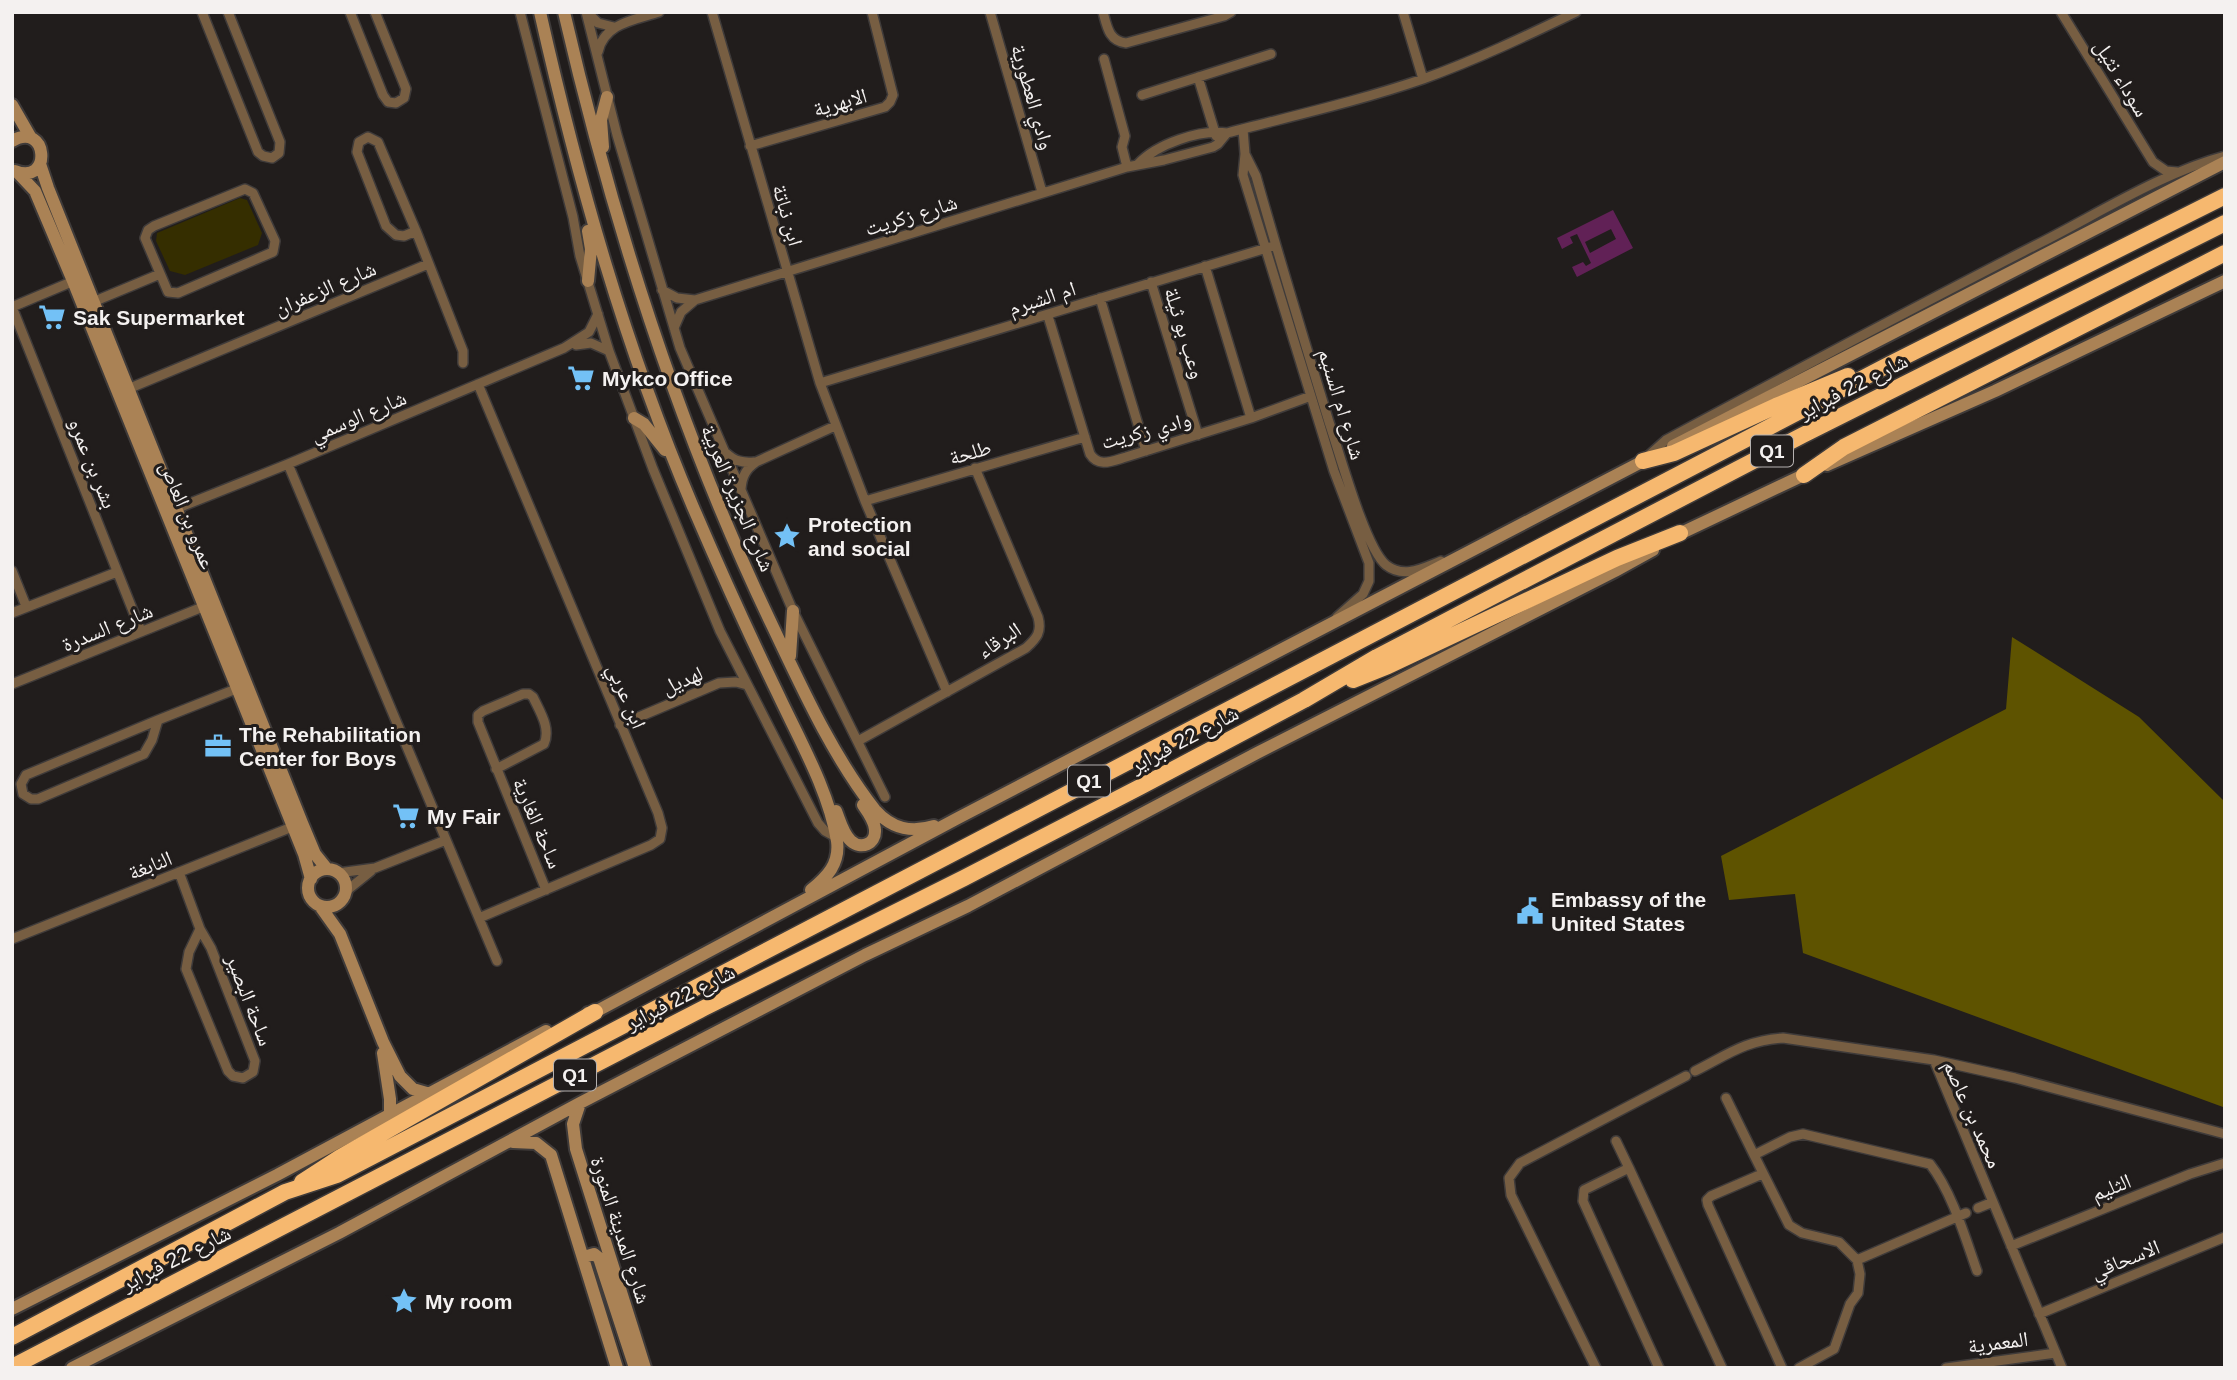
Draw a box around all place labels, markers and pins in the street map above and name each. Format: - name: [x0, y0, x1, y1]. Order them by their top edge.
- supermarket icon: Sak Supermarket: [37, 302, 67, 332]
- place label: Sak Supermarket: [73, 306, 245, 329]
- supermarket icon: Mykco Office: [566, 363, 596, 393]
- place label: Mykco Office: [602, 367, 733, 390]
- place label: Protection and social: [808, 513, 912, 560]
- place icon: Protection and social: [772, 521, 802, 551]
- place label: The Rehabilitation Center for Boys: [239, 723, 421, 770]
- office icon: The Rehabilitation Center for Boys: [203, 731, 233, 761]
- supermarket icon: My Fair: [391, 801, 421, 831]
- place label: My Fair: [427, 805, 501, 828]
- place label: Embassy of the United States: [1551, 888, 1706, 935]
- public building icon: Embassy of the United States: [1515, 896, 1545, 926]
- place icon: My room: [389, 1286, 419, 1316]
- place label: My room: [425, 1290, 513, 1313]

